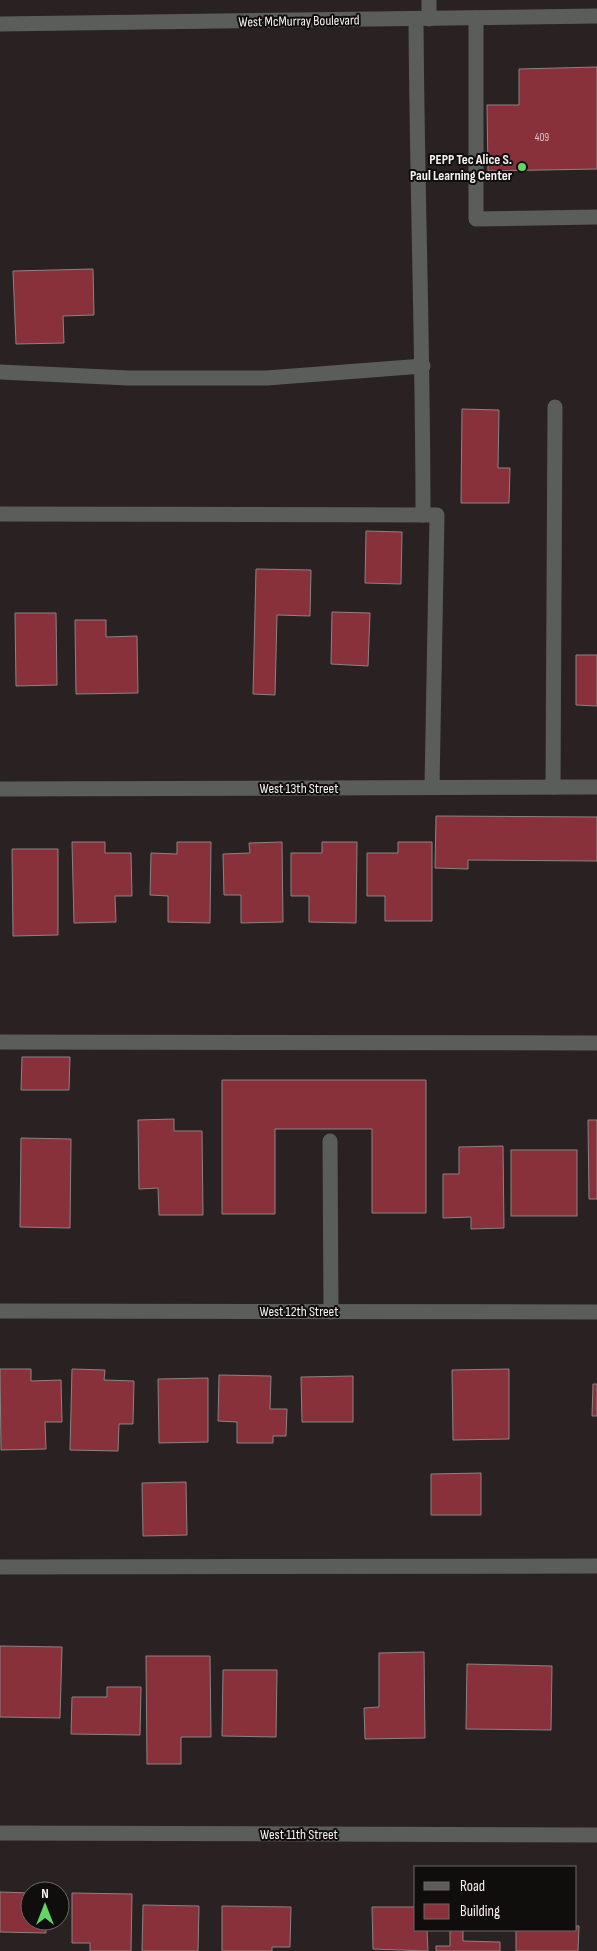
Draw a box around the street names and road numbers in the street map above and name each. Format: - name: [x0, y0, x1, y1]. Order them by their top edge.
- street label: West McMurray Boulevard: [238, 11, 360, 31]
- street label: West 13th Street: [260, 780, 338, 797]
- street label: West 12th Street: [260, 1303, 338, 1320]
- street label: West 11th Street: [260, 1826, 338, 1843]

